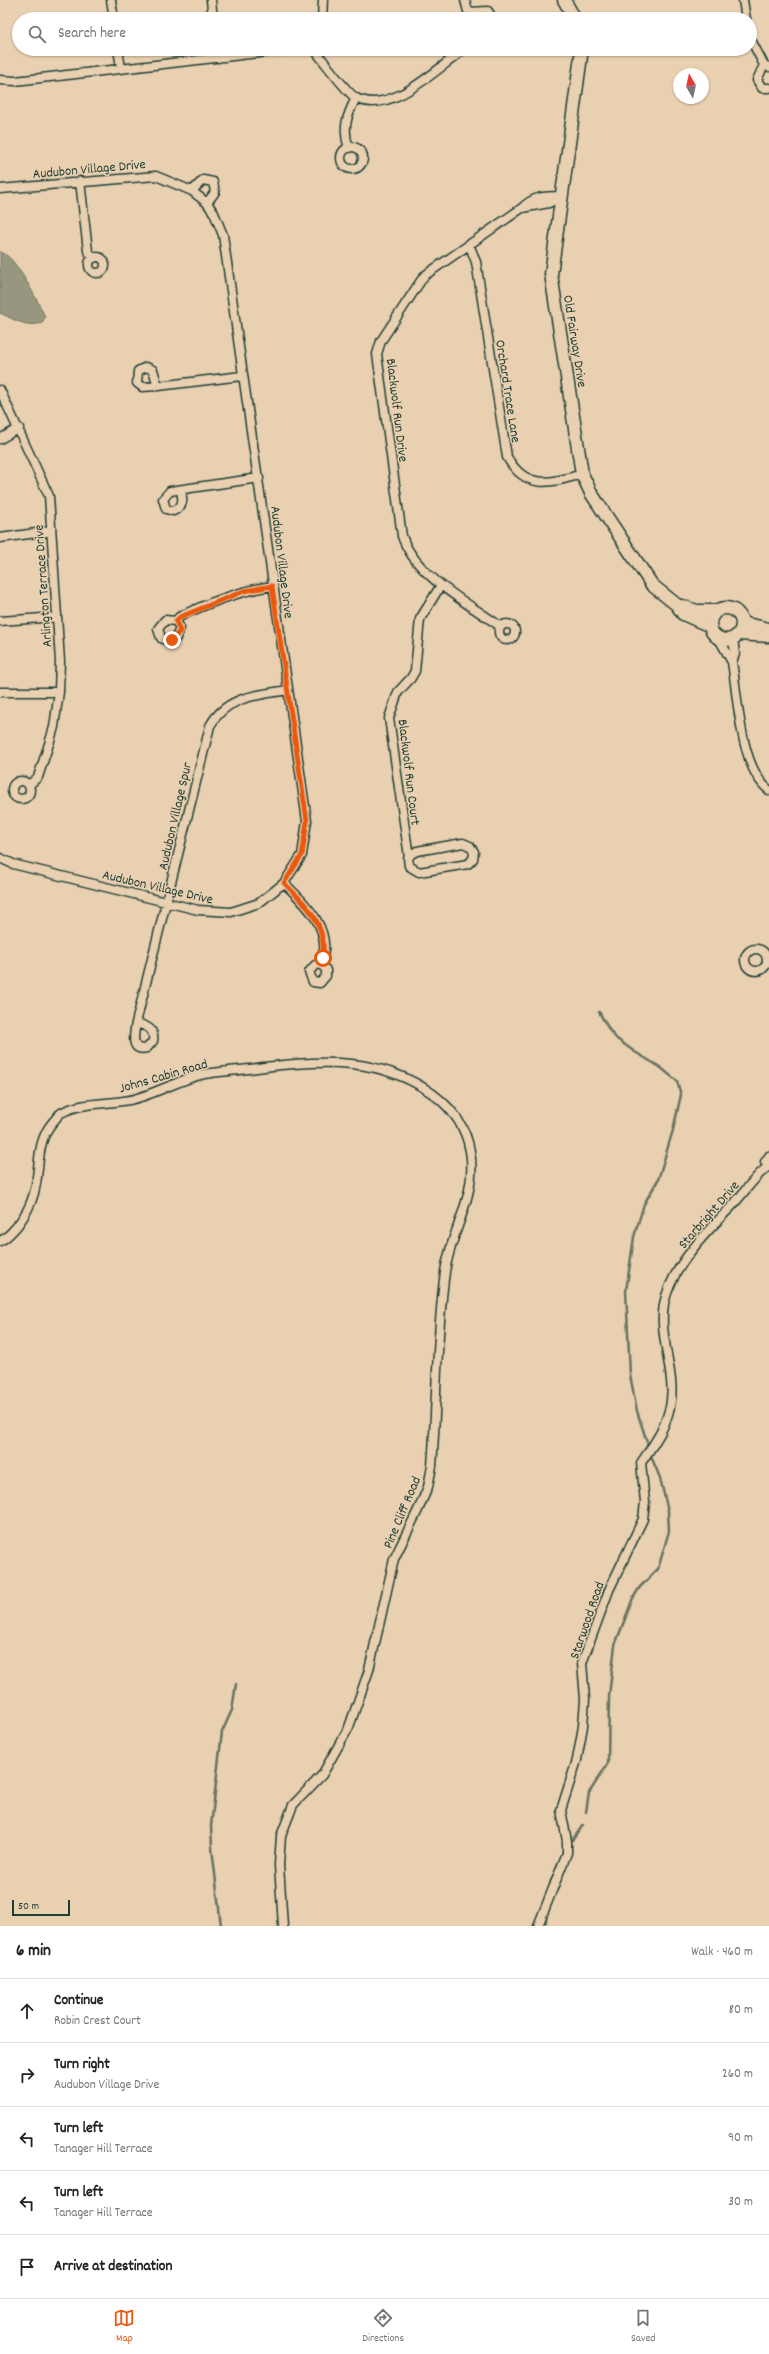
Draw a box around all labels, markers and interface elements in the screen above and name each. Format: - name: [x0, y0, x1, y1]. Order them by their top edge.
- search box: [12, 12, 757, 56]
- icon: search: [26, 23, 48, 45]
- text: Search here: [58, 23, 126, 45]
- north arrow: [673, 68, 709, 104]
- street label: Audubon Village Drive: [32, 155, 146, 185]
- street label: Old Fairway Drive: [557, 294, 591, 389]
- street label: Orchard Trace Lane: [489, 338, 525, 444]
- street label: Blackwolf Run Drive: [380, 357, 412, 463]
- street label: Audubon Village Drive: [264, 505, 298, 620]
- street label: Arlington Terrace Drive: [30, 524, 58, 648]
- route end: [163, 631, 181, 649]
- street label: Blackwolf Run Court: [392, 718, 424, 826]
- street label: Audubon Village Spur: [154, 760, 198, 872]
- street label: Audubon Village Drive: [100, 865, 215, 910]
- route start: [314, 949, 332, 967]
- street label: Johns Cabin Road: [117, 1055, 210, 1099]
- street label: Starbright Drive: [674, 1177, 745, 1254]
- street label: Pine Cliff Road: [379, 1474, 427, 1552]
- street label: Starwood Road: [565, 1579, 610, 1662]
- scale bar: [12, 1898, 70, 1917]
- text: 50 m: [18, 1899, 39, 1915]
- text: 6 min: [16, 1940, 51, 1964]
- text: Walk · 460 m: [691, 1943, 753, 1962]
- text: Continue: [54, 1990, 103, 2012]
- icon: ahead: [16, 2000, 38, 2022]
- text: 80 m: [729, 2001, 753, 2020]
- text: Robin Crest Court: [54, 2012, 141, 2031]
- text: Turn right: [54, 2054, 110, 2076]
- icon: right: [16, 2064, 38, 2086]
- text: 260 m: [722, 2065, 753, 2084]
- text: Audubon Village Drive: [54, 2076, 159, 2095]
- text: Turn left: [54, 2118, 103, 2140]
- icon: left: [16, 2128, 38, 2150]
- text: 90 m: [728, 2129, 753, 2148]
- text: Tanager Hill Terrace: [54, 2140, 152, 2159]
- text: Turn left: [54, 2182, 103, 2204]
- icon: left: [16, 2192, 38, 2214]
- text: 30 m: [728, 2193, 753, 2212]
- text: Tanager Hill Terrace: [54, 2204, 152, 2223]
- icon: arrive: [16, 2256, 38, 2278]
- text: Arrive at destination: [54, 2256, 172, 2278]
- tab: Map: [113, 2307, 135, 2347]
- tab: Directions: [362, 2307, 404, 2347]
- tab: Saved: [631, 2307, 656, 2347]

